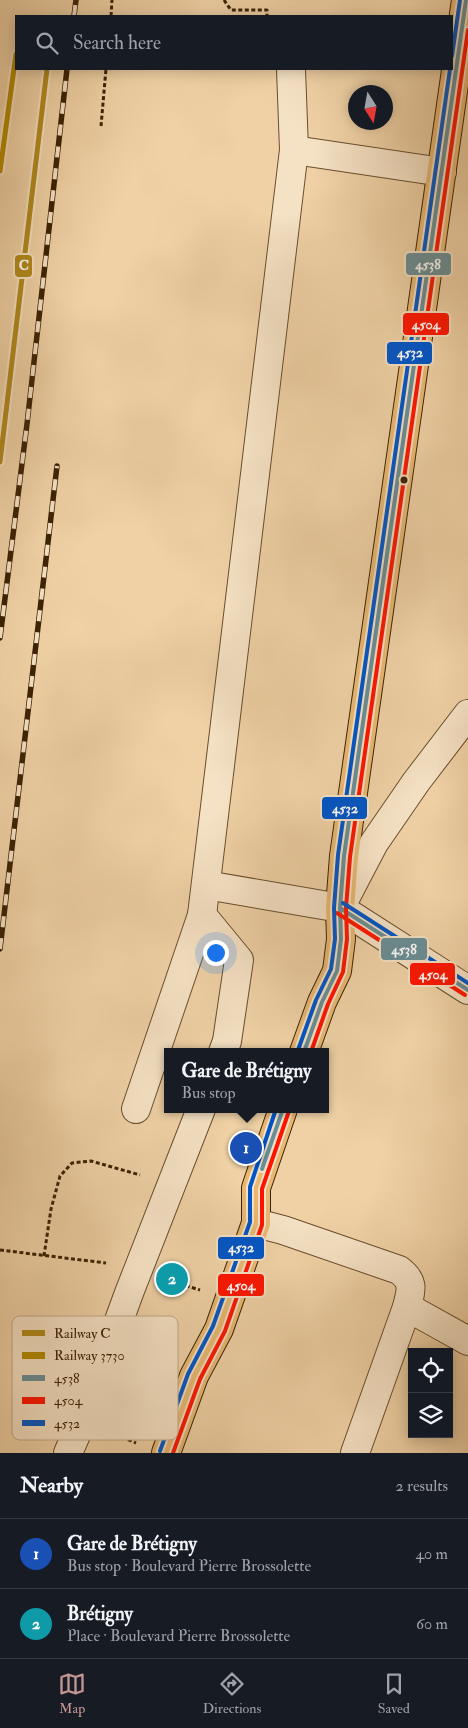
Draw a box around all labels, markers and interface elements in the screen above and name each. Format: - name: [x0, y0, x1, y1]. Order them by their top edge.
- search box: [15, 15, 453, 70]
- icon: search: [33, 29, 61, 57]
- text: Search here: [73, 31, 161, 55]
- north arrow: [348, 85, 393, 130]
- line badge: 4538: [405, 252, 452, 276]
- line badge: C: [14, 254, 33, 278]
- text: 4538: [414, 256, 441, 273]
- text: C: [19, 257, 29, 274]
- line badge: 4504: [402, 312, 450, 336]
- text: 4504: [411, 316, 442, 333]
- line badge: 4532: [386, 341, 433, 365]
- text: 4532: [396, 344, 423, 361]
- unlabelled marker: [399, 475, 409, 485]
- line badge: 4532: [321, 796, 368, 820]
- text: 4532: [331, 800, 358, 817]
- line badge: 4538: [380, 937, 428, 961]
- your location: [203, 940, 229, 966]
- text: 4538: [390, 941, 417, 958]
- line badge: 4504: [409, 962, 456, 986]
- text: 4504: [418, 966, 449, 983]
- popup: [164, 1048, 329, 1113]
- text: Gare de Brétigny: [182, 1059, 311, 1083]
- text: Bus stop: [182, 1083, 236, 1103]
- pin: 1: [230, 1129, 262, 1167]
- line badge: 4532: [217, 1236, 265, 1260]
- text: 4532: [227, 1239, 254, 1256]
- pin: 2: [156, 1260, 188, 1298]
- line badge: 4504: [217, 1273, 265, 1297]
- text: 4504: [226, 1277, 257, 1294]
- legend: [12, 1316, 178, 1440]
- text: Railway C: [54, 1325, 111, 1343]
- text: Railway 3730: [54, 1347, 125, 1365]
- map controls: [408, 1348, 453, 1438]
- button: locate: [408, 1348, 453, 1393]
- text: 4538: [54, 1370, 80, 1387]
- text: 4504: [54, 1392, 84, 1409]
- button: layers: [408, 1393, 453, 1438]
- text: 4532: [54, 1415, 80, 1432]
- text: Nearby: [20, 1472, 83, 1499]
- text: 2 results: [395, 1476, 448, 1496]
- text: Gare de Brétigny: [67, 1532, 197, 1556]
- text: 1: [33, 1544, 39, 1564]
- text: 40 m: [415, 1544, 448, 1564]
- text: Bus stop · Boulevard Pierre Brossolette: [67, 1556, 311, 1576]
- text: Brétigny: [67, 1602, 133, 1626]
- text: 2: [32, 1614, 40, 1634]
- text: 60 m: [416, 1614, 448, 1634]
- text: Place · Boulevard Pierre Brossolette: [67, 1626, 290, 1646]
- tab: Map: [58, 1670, 86, 1717]
- tab: Directions: [203, 1670, 261, 1717]
- tab: Saved: [378, 1670, 410, 1717]

